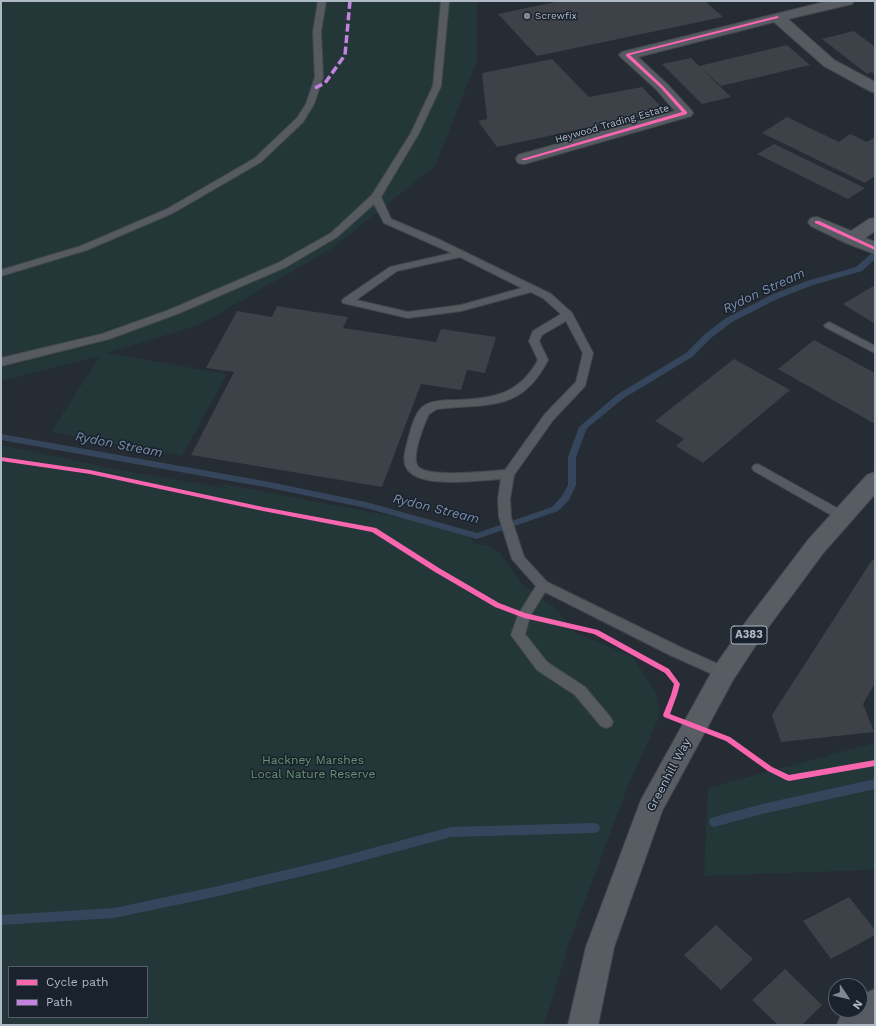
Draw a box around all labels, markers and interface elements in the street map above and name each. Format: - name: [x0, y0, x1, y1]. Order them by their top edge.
- place label: Screwfix: [535, 10, 577, 22]
- marker: Screwfix: [522, 11, 532, 21]
- street label: Heywood Trading Estate: [554, 102, 670, 146]
- water label: Rydon Stream: [721, 265, 807, 317]
- water label: Rydon Stream: [74, 429, 164, 461]
- water label: Rydon Stream: [391, 491, 481, 527]
- road number: A383: [731, 626, 767, 644]
- street label: Greenhill Way: [644, 736, 694, 814]
- park label: Hackney Marshes Local Nature Reserve: [251, 753, 375, 781]
- legend: [8, 966, 148, 1018]
- text: Cycle path: [46, 975, 108, 989]
- north arrow: [828, 978, 868, 1018]
- text: Path: [46, 995, 72, 1009]
- text: N: [850, 998, 865, 1012]

